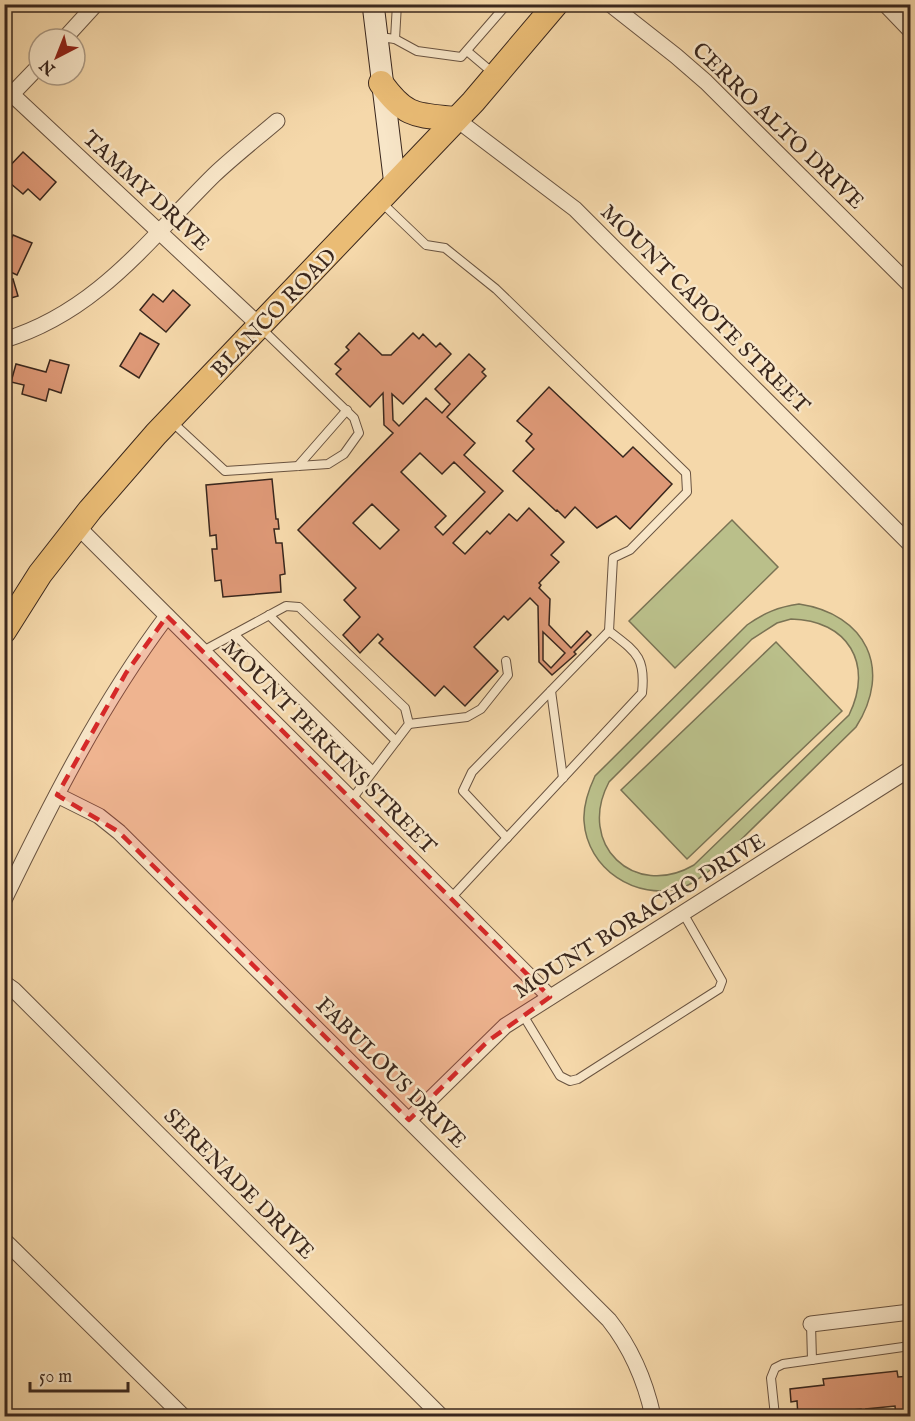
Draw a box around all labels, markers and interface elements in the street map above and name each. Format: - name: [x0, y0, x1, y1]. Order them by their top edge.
- north arrow: [27, 27, 87, 87]
- street label: CERRO ALTO DRIVE: [686, 37, 870, 216]
- text: N: [36, 54, 61, 79]
- street label: TAMMY DRIVE: [76, 125, 215, 258]
- street label: MOUNT CAPOTE STREET: [594, 199, 815, 420]
- street label: BLANCO ROAD: [206, 243, 343, 384]
- street label: MOUNT PERKINS STREET: [215, 634, 442, 861]
- street label: MOUNT BORACHO DRIVE: [509, 828, 771, 1006]
- street label: FABULOUS DRIVE: [309, 992, 472, 1155]
- street label: SERENADE DRIVE: [157, 1103, 320, 1266]
- scale bar: [30, 1355, 128, 1393]
- text: 50 m: [39, 1366, 72, 1389]

